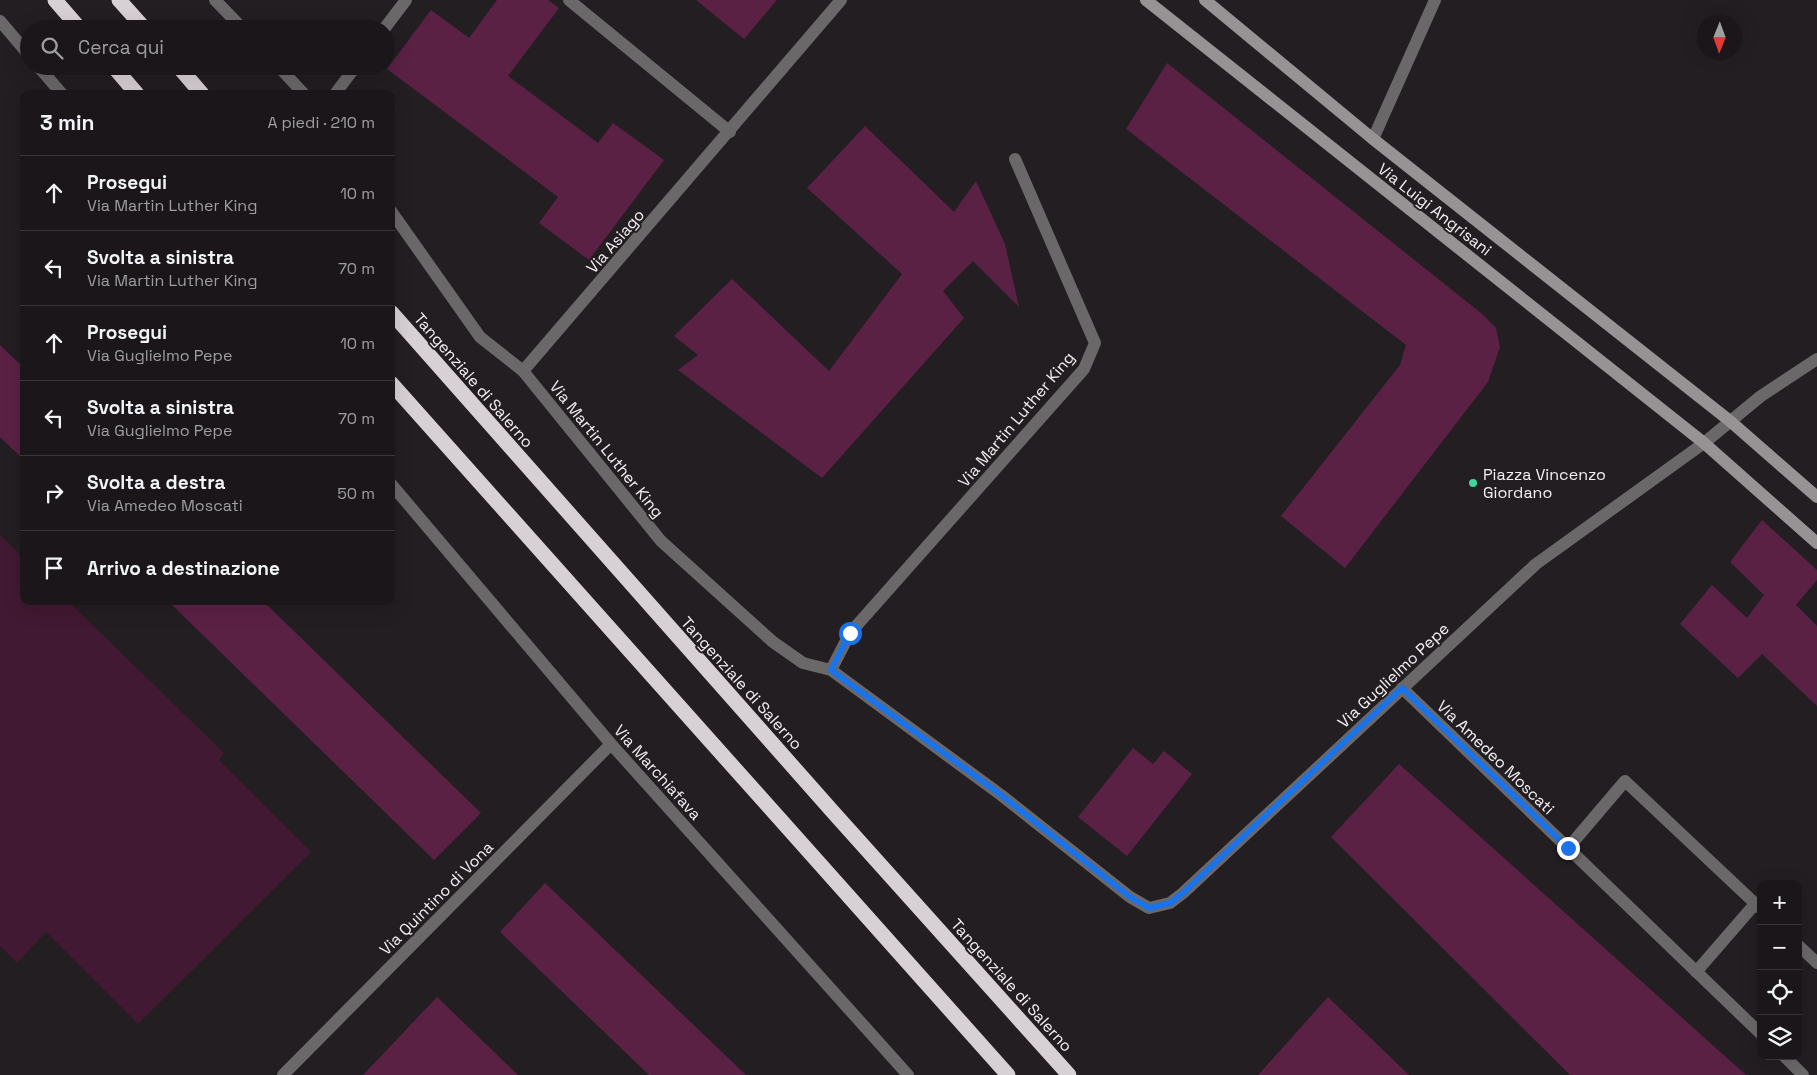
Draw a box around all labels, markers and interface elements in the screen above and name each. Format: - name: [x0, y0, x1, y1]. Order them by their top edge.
- north arrow: [1697, 15, 1742, 60]
- search box: [20, 20, 395, 75]
- icon: search: [38, 34, 66, 62]
- text: Cerca qui: [78, 35, 164, 60]
- text: 3 min: [40, 109, 95, 136]
- text: A piedi · 210 m: [267, 112, 375, 133]
- street label: Via Luigi Angrisani: [1373, 158, 1496, 260]
- text: Prosegui: [87, 170, 167, 195]
- icon: ahead: [40, 179, 68, 207]
- text: 10 m: [340, 183, 375, 204]
- text: Via Martin Luther King: [87, 195, 257, 216]
- street label: Via Asiago: [582, 205, 649, 278]
- text: Svolta a sinistra: [87, 245, 234, 270]
- icon: left: [40, 254, 68, 282]
- text: 70 m: [338, 258, 375, 279]
- text: Via Martin Luther King: [87, 270, 257, 291]
- street label: Tangenziale di Salerno: [409, 309, 538, 452]
- text: Prosegui: [87, 320, 167, 345]
- icon: ahead: [40, 329, 68, 357]
- text: 10 m: [340, 333, 375, 354]
- text: Via Guglielmo Pepe: [87, 345, 232, 366]
- street label: Via Martin Luther King: [954, 347, 1079, 491]
- street label: Via Martin Luther King: [545, 376, 668, 522]
- text: Svolta a sinistra: [87, 395, 234, 420]
- icon: left: [40, 404, 68, 432]
- text: 70 m: [338, 408, 375, 429]
- text: Via Guglielmo Pepe: [87, 420, 232, 441]
- place label: Piazza Vincenzo Giordano: [1483, 464, 1606, 503]
- text: Svolta a destra: [87, 470, 225, 495]
- marker: Piazza Vincenzo Giordano: [1467, 477, 1479, 489]
- icon: right: [40, 479, 68, 507]
- text: 50 m: [337, 483, 375, 504]
- text: Via Amedeo Moscati: [87, 495, 243, 516]
- icon: arrive: [40, 554, 68, 582]
- text: Arrivo a destinazione: [87, 556, 280, 581]
- street label: Tangenziale di Salerno: [676, 612, 807, 754]
- street label: Via Guglielmo Pepe: [1333, 618, 1454, 733]
- route start: [839, 622, 862, 645]
- street label: Via Amedeo Moscati: [1432, 696, 1559, 819]
- street label: Via Marchiafava: [609, 720, 706, 824]
- street label: Via Quintino di Vona: [375, 837, 498, 960]
- route end: [1557, 837, 1580, 860]
- map controls: [1757, 880, 1802, 1060]
- button: +: [1757, 880, 1802, 925]
- street label: Tangenziale di Salerno: [946, 914, 1077, 1056]
- button: −: [1757, 925, 1802, 970]
- button: locate: [1757, 970, 1802, 1015]
- button: layers: [1757, 1015, 1802, 1060]

